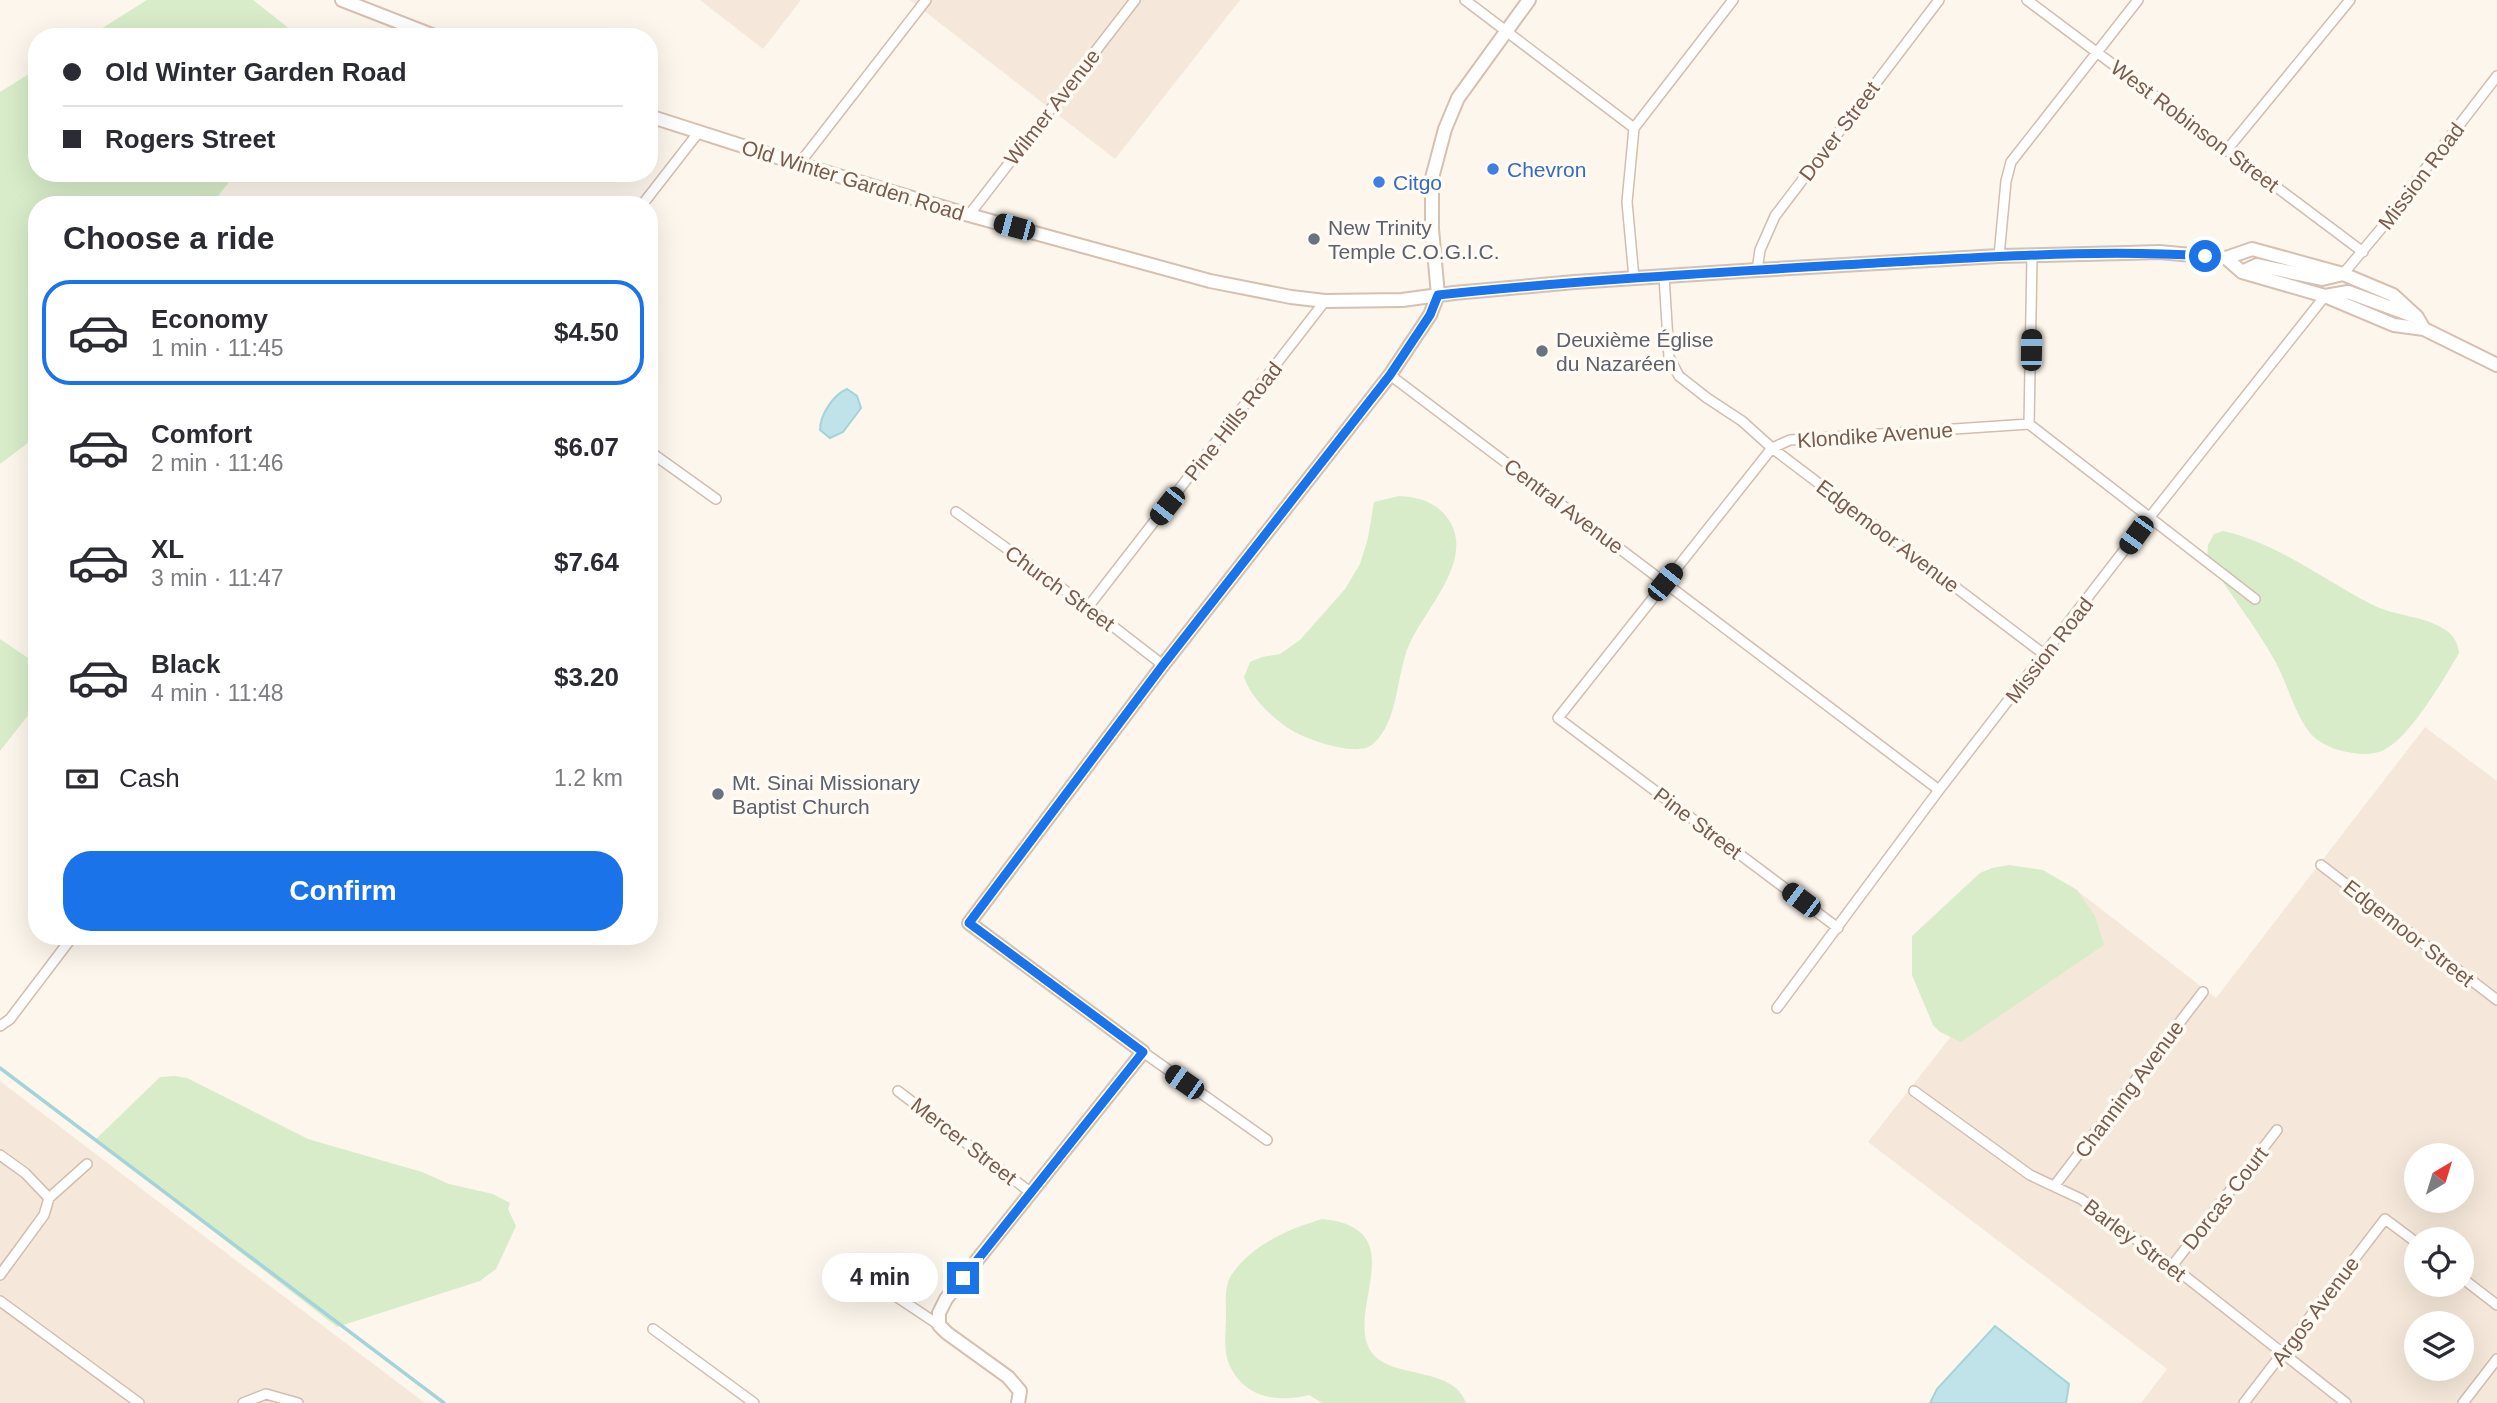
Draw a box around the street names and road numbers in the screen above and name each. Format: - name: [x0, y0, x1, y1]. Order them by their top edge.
- street label: Wilmer Avenue: [1000, 44, 1104, 170]
- street label: West Robinson Street: [2107, 55, 2283, 197]
- street label: Dover Street: [1794, 77, 1884, 185]
- street label: Mission Road: [2374, 118, 2468, 234]
- street label: Old Winter Garden Road: [739, 135, 967, 225]
- street label: Pine Hills Road: [1180, 357, 1286, 485]
- street label: Klondike Avenue: [1796, 418, 1954, 452]
- street label: Central Avenue: [1500, 454, 1628, 558]
- street label: Edgemoor Avenue: [1812, 475, 1964, 597]
- street label: Church Street: [1001, 541, 1119, 635]
- street label: Mission Road: [2001, 593, 2097, 707]
- street label: Pine Street: [1650, 783, 1747, 864]
- street label: Edgemoor Street: [2339, 875, 2479, 991]
- street label: Channing Avenue: [2070, 1016, 2188, 1162]
- street label: Mercer Street: [907, 1093, 1021, 1189]
- street label: Dorcas Court: [2178, 1142, 2272, 1254]
- street label: Barley Street: [2080, 1194, 2191, 1286]
- street label: Argos Avenue: [2267, 1252, 2363, 1370]

